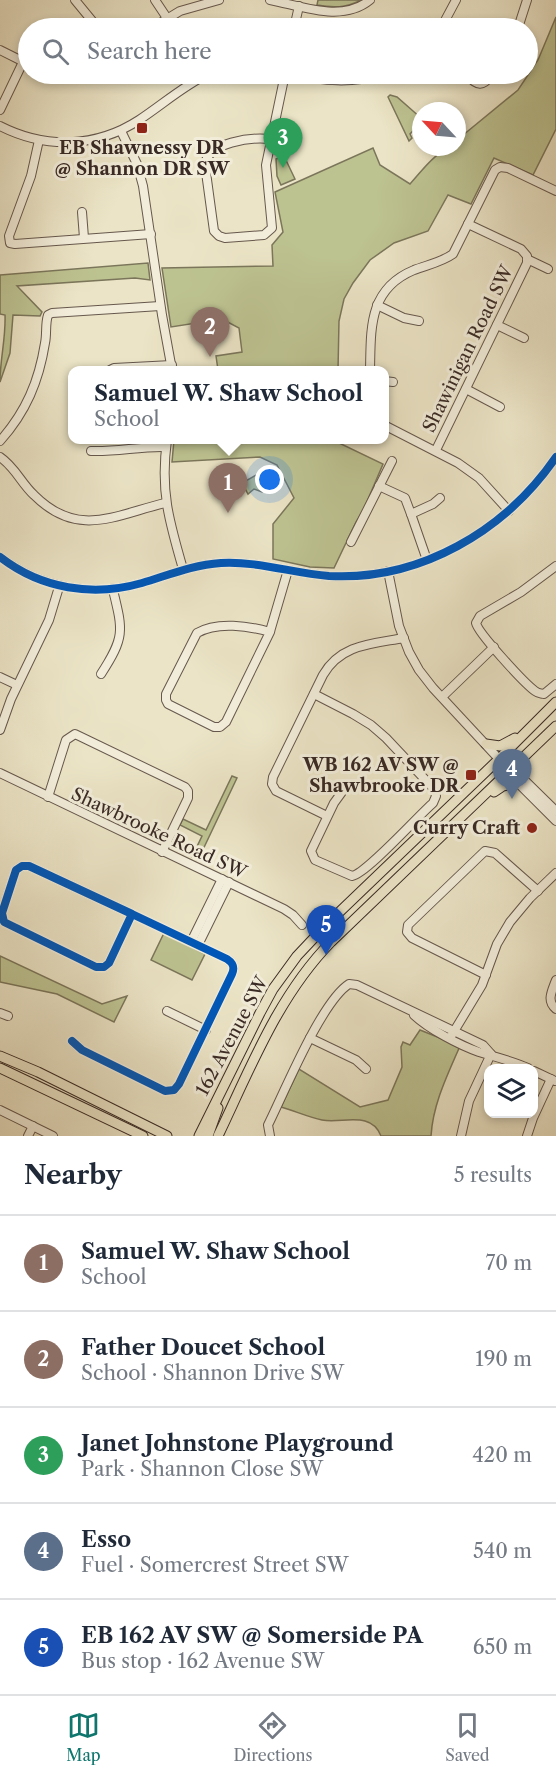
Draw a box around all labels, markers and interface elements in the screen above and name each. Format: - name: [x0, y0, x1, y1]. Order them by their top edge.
- search box: [18, 18, 538, 84]
- icon: search: [39, 35, 72, 68]
- text: Search here: [87, 38, 212, 65]
- north arrow: [412, 102, 466, 156]
- pin: 3: [264, 118, 302, 168]
- marker: EB Shawnessy DR @ Shannon DR SW: [135, 121, 149, 135]
- place label: EB Shawnessy DR @ Shannon DR SW: [55, 137, 231, 180]
- street label: Shawinigan Road SW: [418, 261, 519, 436]
- pin: 2: [190, 308, 230, 357]
- popup: [68, 366, 389, 444]
- text: Samuel W. Shaw School: [94, 380, 363, 407]
- text: School: [94, 407, 159, 431]
- pin: 1: [208, 464, 248, 513]
- your location: [255, 465, 284, 494]
- pin: 4: [492, 750, 532, 799]
- place label: WB 162 AV SW @ Shawbrooke DR: [302, 754, 460, 797]
- marker: WB 162 AV SW @ Shawbrooke DR: [464, 768, 478, 782]
- street label: Shawbrooke Road SW: [68, 783, 251, 884]
- place label: Curry Craft: [413, 817, 521, 839]
- marker: Curry Craft: [525, 821, 539, 835]
- pin: 5: [306, 906, 346, 955]
- street label: 162 Avenue SW: [191, 972, 273, 1099]
- map controls: [484, 1064, 538, 1118]
- button: layers: [484, 1064, 538, 1118]
- text: Nearby: [24, 1159, 122, 1191]
- text: 5 results: [454, 1163, 532, 1187]
- text: Samuel W. Shaw School: [81, 1238, 350, 1265]
- text: 1: [39, 1251, 48, 1275]
- text: 70 m: [486, 1251, 532, 1275]
- text: School: [81, 1265, 146, 1289]
- text: Father Doucet School: [81, 1334, 325, 1361]
- text: 2: [38, 1347, 49, 1371]
- text: 190 m: [475, 1347, 532, 1371]
- text: School · Shannon Drive SW: [81, 1361, 344, 1385]
- text: Janet Johnstone Playground: [81, 1430, 394, 1457]
- text: 3: [38, 1443, 49, 1467]
- text: 420 m: [472, 1443, 532, 1467]
- text: Park · Shannon Close SW: [81, 1457, 323, 1481]
- text: Esso: [81, 1526, 131, 1553]
- text: 4: [38, 1539, 49, 1563]
- text: 540 m: [473, 1539, 532, 1563]
- text: Fuel · Somercrest Street SW: [81, 1553, 349, 1577]
- text: EB 162 AV SW @ Somerside PA: [81, 1622, 423, 1649]
- text: 5: [38, 1635, 49, 1659]
- text: 650 m: [473, 1635, 532, 1659]
- text: Bus stop · 162 Avenue SW: [81, 1649, 324, 1673]
- tab: Map: [66, 1709, 101, 1765]
- tab: Directions: [233, 1709, 312, 1765]
- tab: Saved: [445, 1709, 490, 1765]

